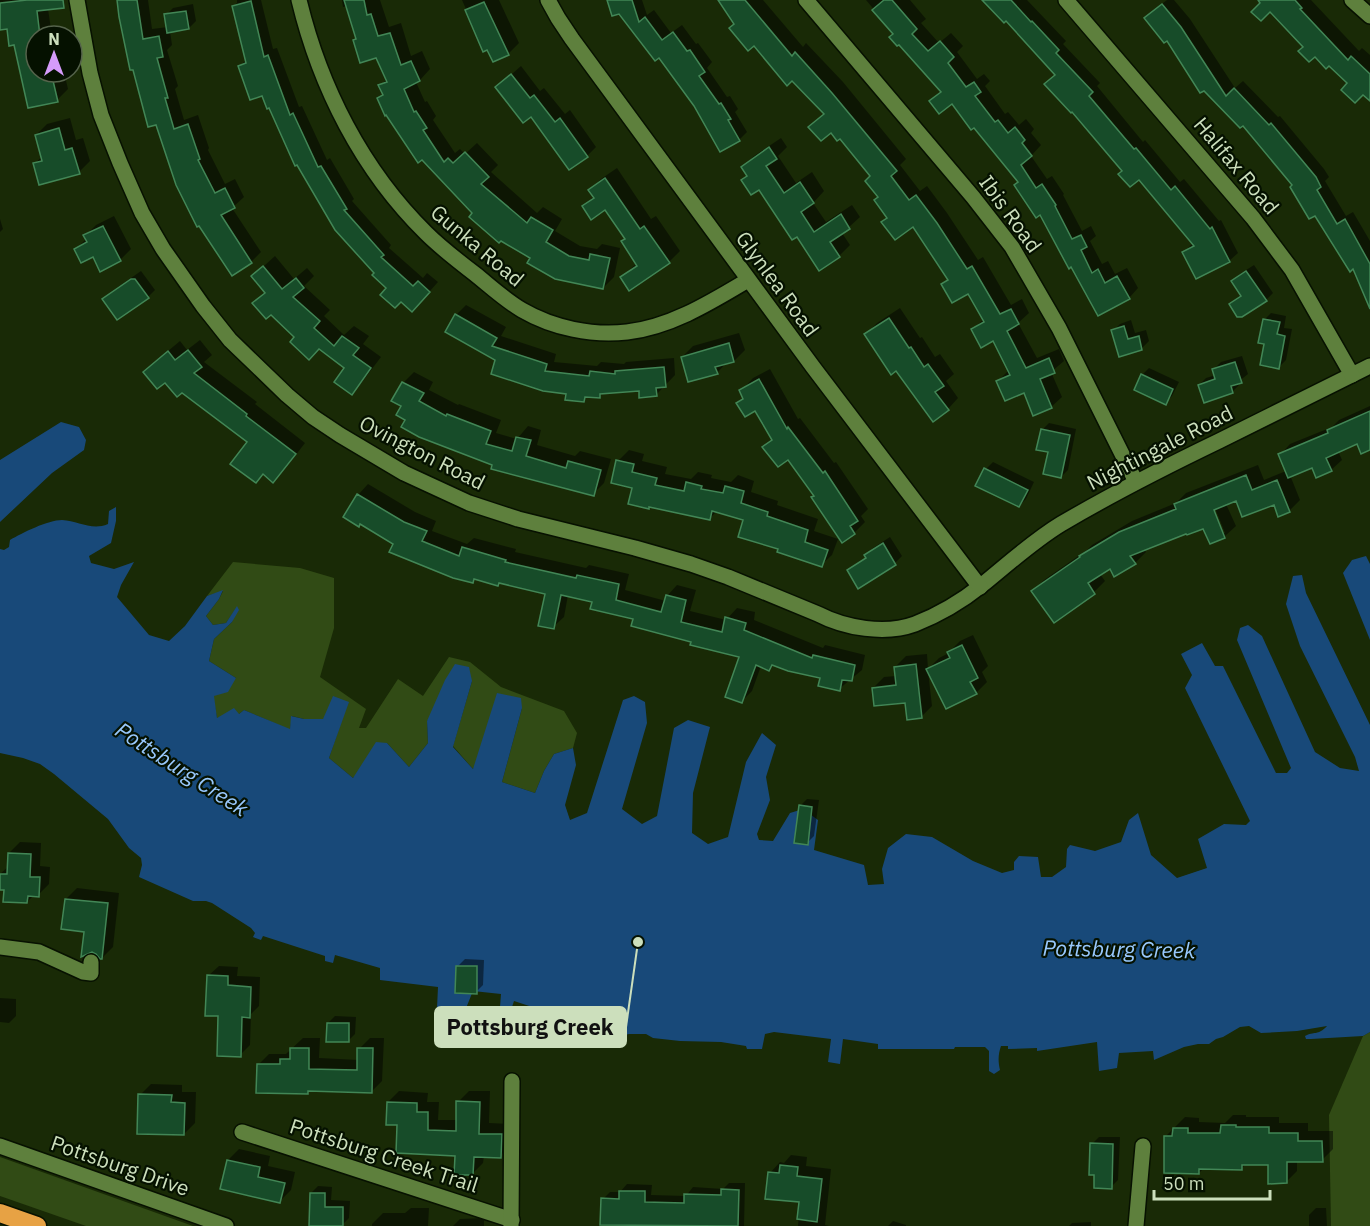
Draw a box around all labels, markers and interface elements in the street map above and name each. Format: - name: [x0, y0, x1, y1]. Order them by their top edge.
- north arrow: [24, 24, 84, 84]
- text: N: [48, 29, 60, 49]
- street label: Halifax Road: [1188, 111, 1286, 220]
- street label: Ibis Road: [973, 169, 1048, 258]
- street label: Gunka Road: [425, 198, 530, 293]
- street label: Glynlea Road: [730, 225, 826, 342]
- street label: Nightingale Road: [1082, 398, 1237, 496]
- street label: Ovington Road: [355, 408, 490, 496]
- water label: Pottsburg Creek: [110, 715, 255, 823]
- water label: Pottsburg Creek: [1042, 933, 1196, 964]
- callout: Pottsburg Creek: [435, 1007, 626, 1047]
- text: Pottsburg Creek: [446, 1012, 614, 1041]
- street label: Pottsburg Creek Trail: [286, 1111, 482, 1199]
- street label: Pottsburg Drive: [47, 1128, 193, 1202]
- scale bar: [1154, 1163, 1270, 1201]
- text: 50 m: [1163, 1172, 1205, 1195]

